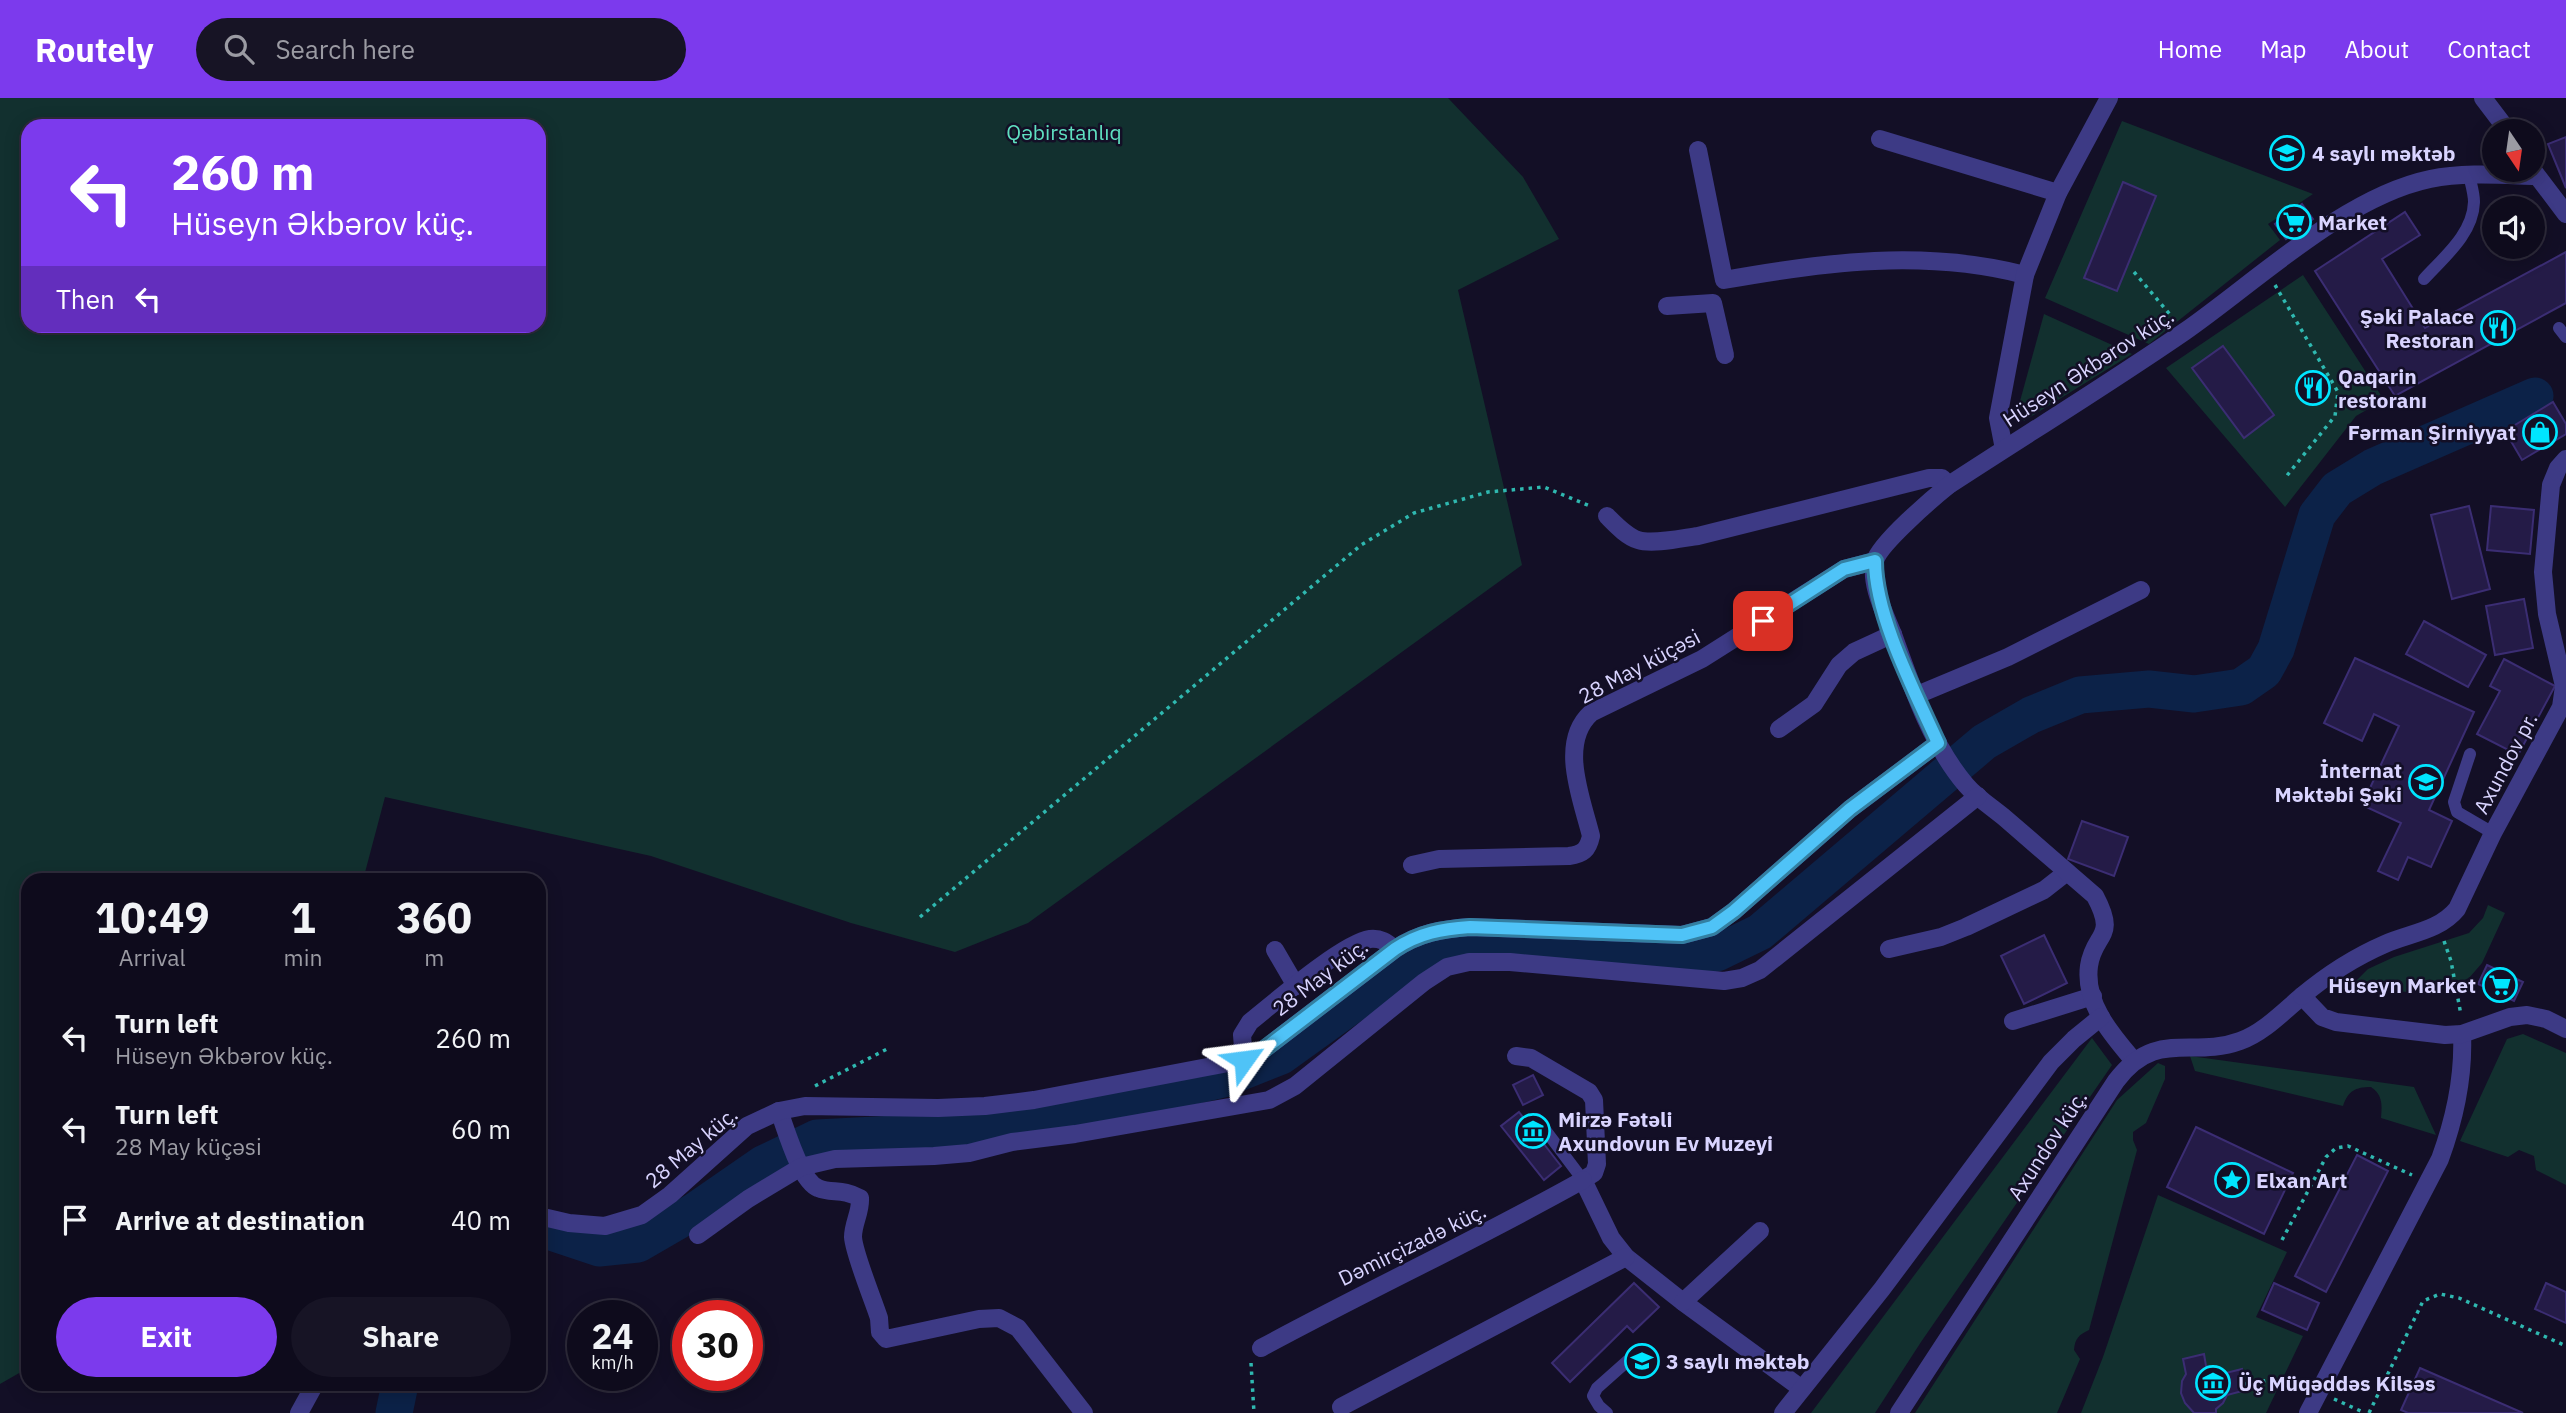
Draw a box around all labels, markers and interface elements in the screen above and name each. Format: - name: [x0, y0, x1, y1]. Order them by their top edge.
- search box: [196, 18, 686, 81]
- text: Routely: [35, 28, 154, 71]
- icon: search: [220, 30, 258, 68]
- text: Search here: [276, 32, 415, 66]
- text: Home: [2158, 33, 2222, 65]
- text: Map: [2260, 33, 2306, 65]
- text: About: [2344, 33, 2409, 65]
- text: Contact: [2447, 33, 2531, 65]
- park label: Qəbirstanlıq: [1006, 118, 1122, 146]
- north arrow: [2482, 119, 2544, 182]
- map controls: [2482, 119, 2545, 259]
- school or university icon: 4 saylı məktəb: [2268, 134, 2306, 172]
- place label: 4 saylı məktəb: [2312, 139, 2455, 167]
- text: 260 m: [171, 140, 315, 203]
- icon: left: [56, 147, 147, 238]
- button: sound: [2482, 196, 2545, 259]
- text: Hüseyn Əkbərov küç.: [171, 202, 474, 244]
- supermarket icon: Market: [2275, 203, 2313, 241]
- place label: Market: [2318, 208, 2387, 236]
- icon: left: [129, 280, 167, 318]
- text: Then: [56, 282, 115, 316]
- street label: Hüseyn Əkbərov küç.: [1997, 301, 2179, 433]
- place label: Şəki Palace Restoran: [2360, 302, 2474, 354]
- restaurant icon: Şəki Palace Restoran: [2479, 309, 2517, 347]
- place label: Qaqarin restoranı: [2338, 362, 2427, 414]
- restaurant icon: Qaqarin restoranı: [2294, 369, 2332, 407]
- shop icon: Fərman Şirniyyat: [2521, 413, 2559, 451]
- place label: Fərman Şirniyyat: [2348, 418, 2516, 446]
- pin: [1733, 591, 1793, 651]
- icon: arrive: [1744, 602, 1782, 640]
- street label: 28 May küçəsi: [1573, 622, 1705, 710]
- street label: Axundov pr.: [2467, 707, 2543, 819]
- place label: İnternat Məktəbi Şəki: [2275, 756, 2402, 808]
- school or university icon: İnternat Məktəbi Şəki: [2407, 763, 2445, 801]
- text: 10:49: [95, 890, 210, 945]
- text: 1: [290, 890, 316, 945]
- text: 360: [396, 890, 472, 945]
- street label: 28 May küç.: [1267, 932, 1373, 1022]
- text: Arrival: [119, 942, 186, 972]
- text: min: [284, 942, 322, 972]
- text: m: [424, 942, 444, 972]
- supermarket icon: Hüseyn Market: [2481, 966, 2519, 1004]
- place label: Hüseyn Market: [2328, 971, 2476, 999]
- text: Turn left: [115, 1006, 218, 1040]
- icon: left: [56, 1019, 94, 1057]
- text: 260 m: [435, 1021, 511, 1055]
- position arrow: [1207, 1023, 1281, 1097]
- text: Hüseyn Əkbərov küç.: [115, 1040, 333, 1070]
- street label: Axundov küç.: [2001, 1084, 2093, 1206]
- text: Turn left: [115, 1097, 218, 1131]
- street label: 28 May küç.: [639, 1100, 743, 1194]
- place label: Mirzə Fətəli Axundovun Ev Muzeyi: [1558, 1105, 1773, 1157]
- icon: left: [56, 1110, 94, 1148]
- text: 60 m: [451, 1112, 511, 1146]
- museum icon: Mirzə Fətəli Axundovun Ev Muzeyi: [1514, 1112, 1552, 1150]
- text: 28 May küçəsi: [115, 1131, 262, 1161]
- place icon: Elxan Art: [2213, 1161, 2251, 1199]
- place label: Elxan Art: [2256, 1166, 2347, 1194]
- street label: Dəmirçizadə küç.: [1333, 1196, 1491, 1292]
- icon: arrive: [56, 1201, 94, 1239]
- text: Arrive at destination: [115, 1203, 365, 1237]
- text: 40 m: [451, 1203, 511, 1237]
- button: Exit: [56, 1297, 277, 1377]
- button: Share: [291, 1297, 511, 1377]
- speed limit sign: 30: [672, 1300, 763, 1391]
- text: 24: [591, 1313, 634, 1359]
- school or university icon: 3 saylı məktəb: [1623, 1342, 1661, 1380]
- place label: 3 saylı məktəb: [1666, 1347, 1809, 1375]
- text: km/h: [591, 1351, 634, 1374]
- museum icon: Üç Müqəddəs Kilsəs: [2194, 1364, 2232, 1402]
- place label: Üç Müqəddəs Kilsəs: [2238, 1369, 2436, 1397]

